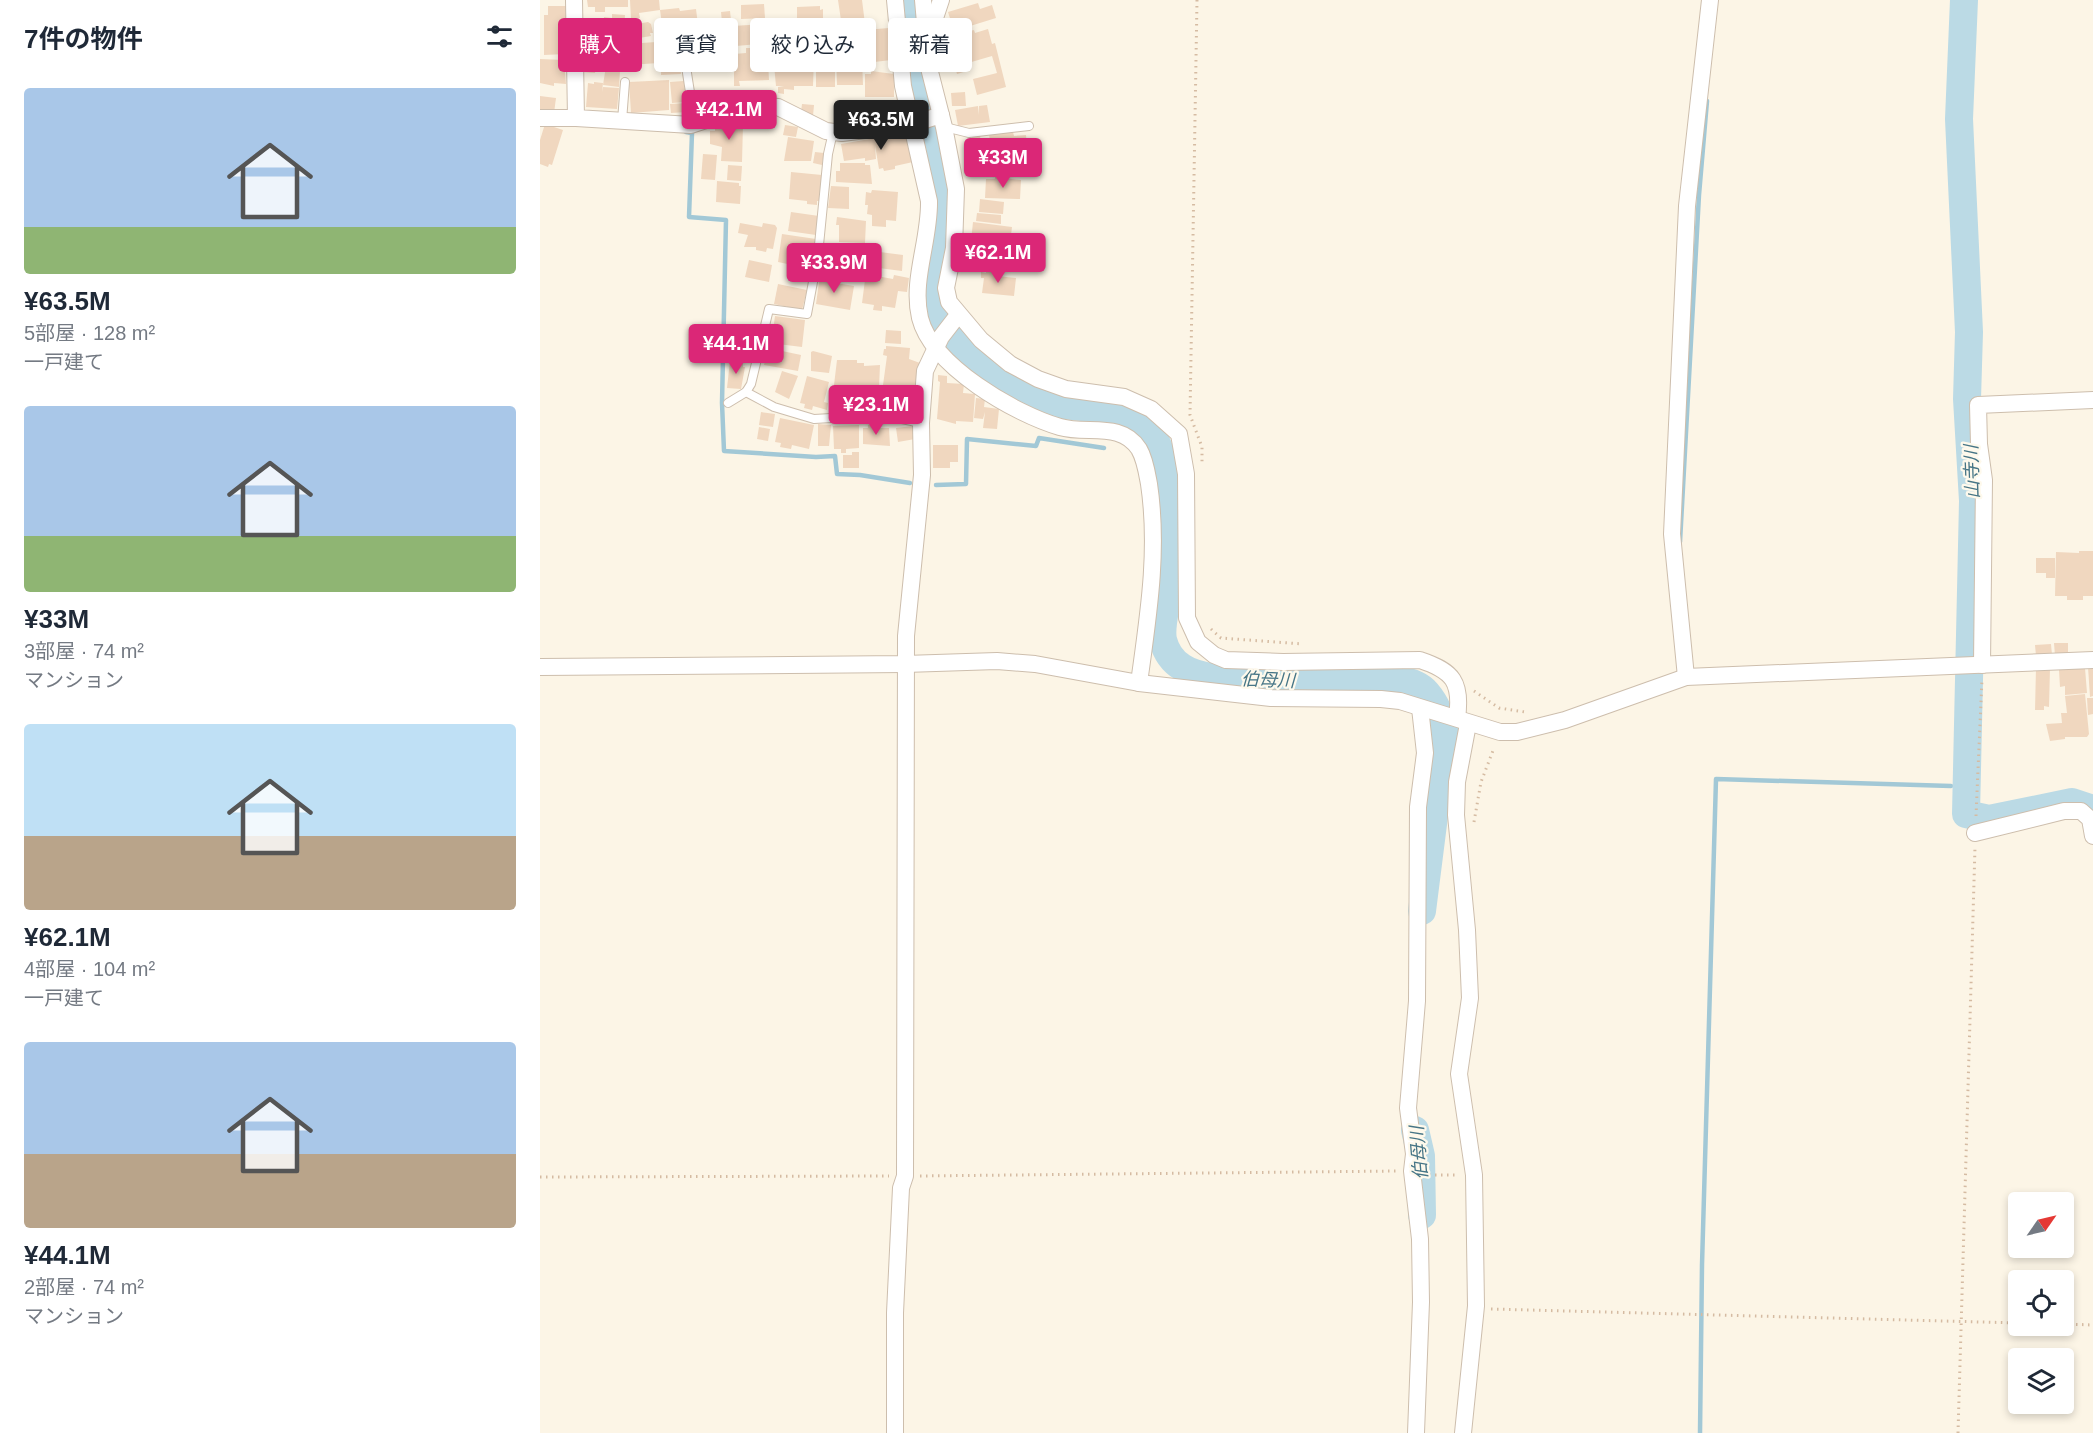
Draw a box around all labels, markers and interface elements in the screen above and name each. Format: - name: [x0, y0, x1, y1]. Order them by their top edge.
- chip: 購入: [558, 18, 642, 72]
- chip: 賃貸: [654, 18, 738, 72]
- chip: 絞り込み: [750, 18, 876, 72]
- chip: 新着: [888, 18, 972, 72]
- icon: filters: [483, 20, 516, 53]
- text: 7件の物件: [24, 24, 142, 54]
- pin: ¥42.1M: [680, 90, 778, 141]
- text: ¥42.1M: [696, 98, 762, 120]
- pin: ¥63.5M: [832, 100, 930, 151]
- text: ¥63.5M: [848, 108, 914, 130]
- icon: home: [216, 127, 324, 235]
- pin: ¥33M: [967, 138, 1039, 189]
- text: ¥33M: [978, 146, 1028, 168]
- pin: ¥62.1M: [949, 233, 1047, 284]
- text: ¥62.1M: [965, 241, 1031, 263]
- pin: ¥33.9M: [785, 243, 883, 294]
- text: ¥33.9M: [801, 251, 867, 273]
- text: ¥63.5M: [24, 286, 111, 316]
- text: 5部屋 · 128 m²: [24, 322, 155, 344]
- pin: ¥44.1M: [687, 324, 785, 375]
- text: ¥44.1M: [703, 332, 769, 354]
- text: 一戸建て: [24, 351, 104, 373]
- pin: ¥23.1M: [827, 385, 925, 436]
- text: ¥23.1M: [843, 393, 909, 415]
- water label: 山寺川: [1961, 443, 1983, 499]
- icon: home: [216, 445, 324, 553]
- text: ¥33M: [24, 604, 89, 634]
- text: 3部屋 · 74 m²: [24, 640, 144, 662]
- text: マンション: [24, 669, 124, 691]
- water label: 伯母川: [1241, 669, 1297, 691]
- icon: home: [216, 763, 324, 871]
- text: ¥62.1M: [24, 922, 111, 952]
- text: 4部屋 · 104 m²: [24, 958, 155, 980]
- text: 一戸建て: [24, 987, 104, 1009]
- icon: home: [216, 1081, 324, 1189]
- water label: 伯母川: [1407, 1123, 1431, 1181]
- north arrow: [2008, 1192, 2074, 1258]
- map controls: [2008, 1192, 2074, 1414]
- text: ¥44.1M: [24, 1240, 111, 1270]
- button: locate: [2008, 1270, 2074, 1336]
- text: 2部屋 · 74 m²: [24, 1276, 144, 1298]
- text: マンション: [24, 1305, 124, 1327]
- button: layers: [2008, 1348, 2074, 1414]

